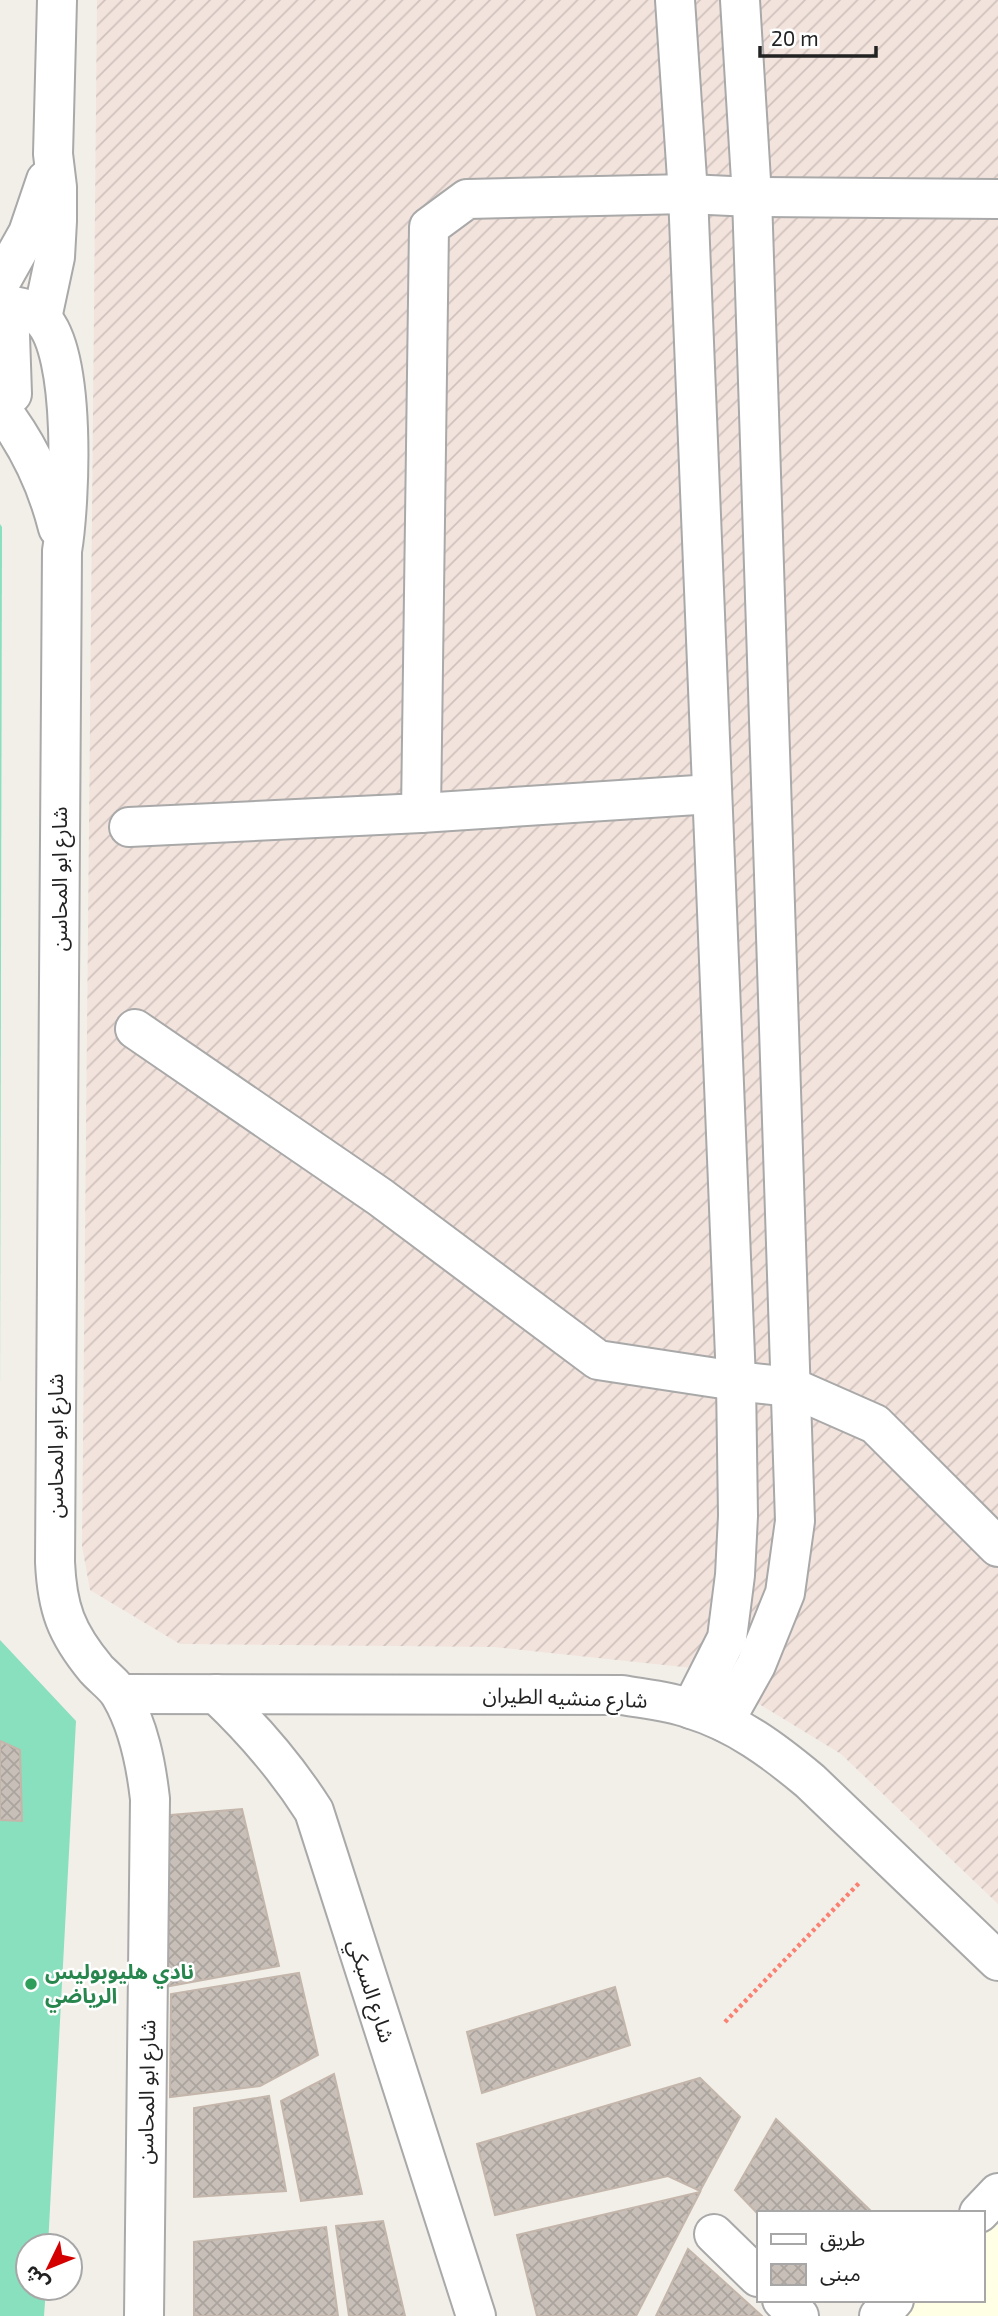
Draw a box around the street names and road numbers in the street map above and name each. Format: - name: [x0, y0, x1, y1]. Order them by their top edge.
- street label: شارع ابو المحاسن: [46, 807, 75, 951]
- street label: شارع ابو المحاسن: [42, 1374, 71, 1518]
- street label: شارع منشيه الطيران: [482, 1681, 648, 1716]
- street label: شارع السبكي: [339, 1936, 401, 2047]
- street label: شارع ابو المحاسن: [132, 2019, 163, 2165]

